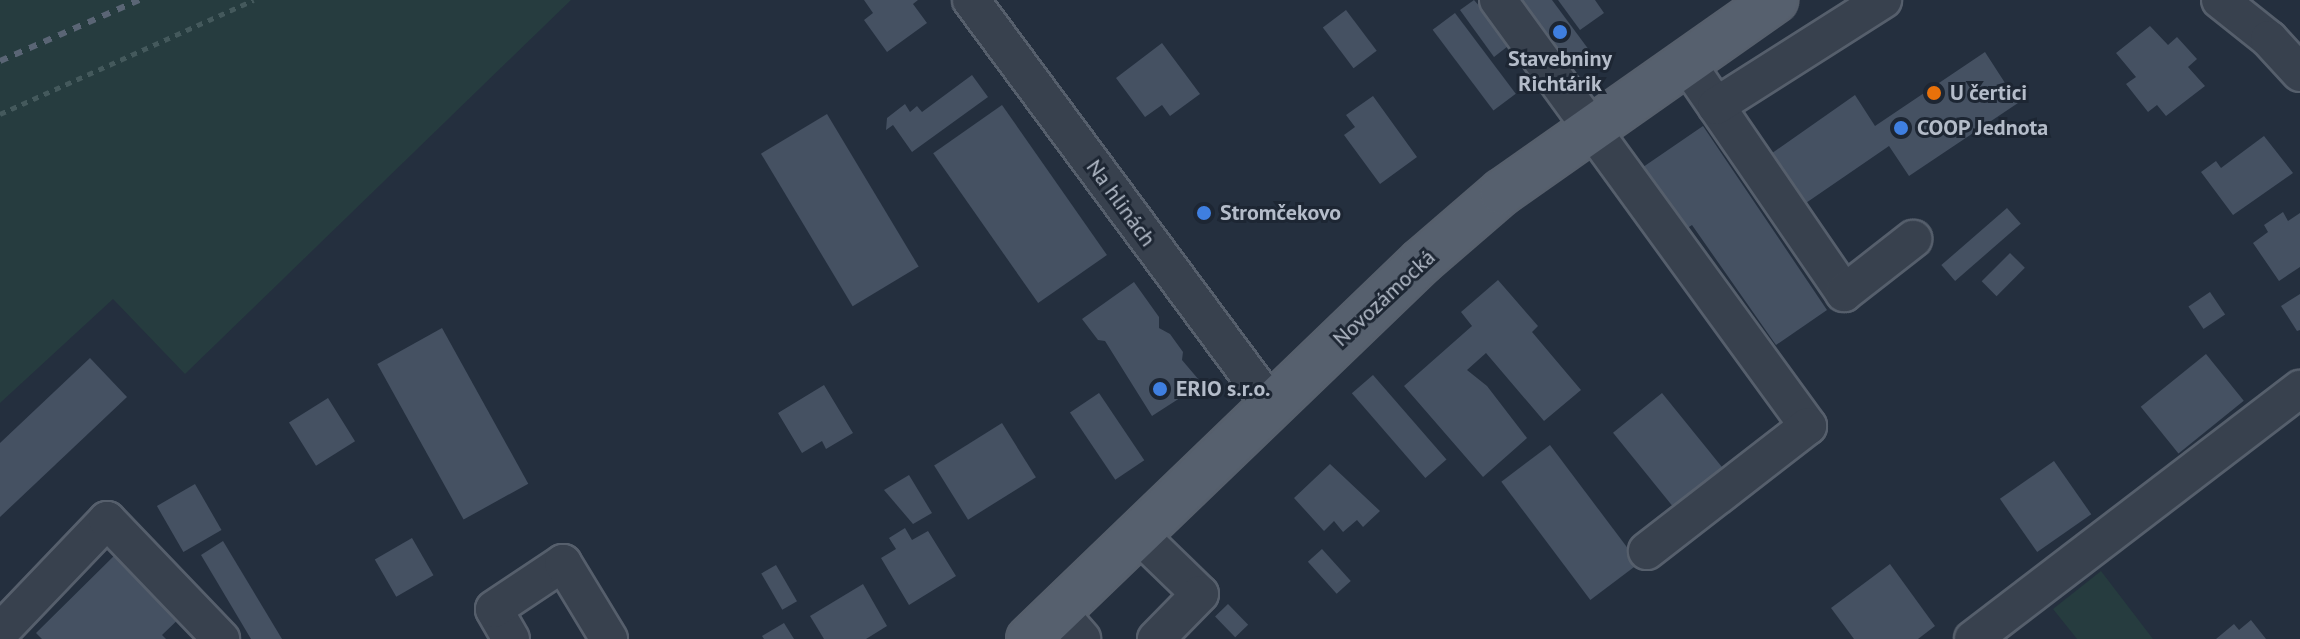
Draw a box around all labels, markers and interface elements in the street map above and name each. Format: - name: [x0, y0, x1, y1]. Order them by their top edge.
- marker: Stavebniny Richtárik: [1551, 23, 1569, 41]
- place label: Stavebniny Richtárik: [1508, 45, 1612, 96]
- place label: U čertici: [1950, 80, 2027, 106]
- marker: U čertici: [1925, 84, 1943, 102]
- place label: COOP Jednota: [1917, 115, 2049, 141]
- marker: COOP Jednota: [1892, 119, 1910, 137]
- street label: Na hlinách: [1081, 154, 1161, 252]
- place label: Stromčekovo: [1220, 200, 1341, 226]
- marker: Stromčekovo: [1195, 204, 1213, 222]
- street label: Novozámocká: [1327, 244, 1441, 352]
- place label: ERIO s.r.o.: [1176, 376, 1271, 402]
- marker: ERIO s.r.o.: [1151, 380, 1169, 398]

